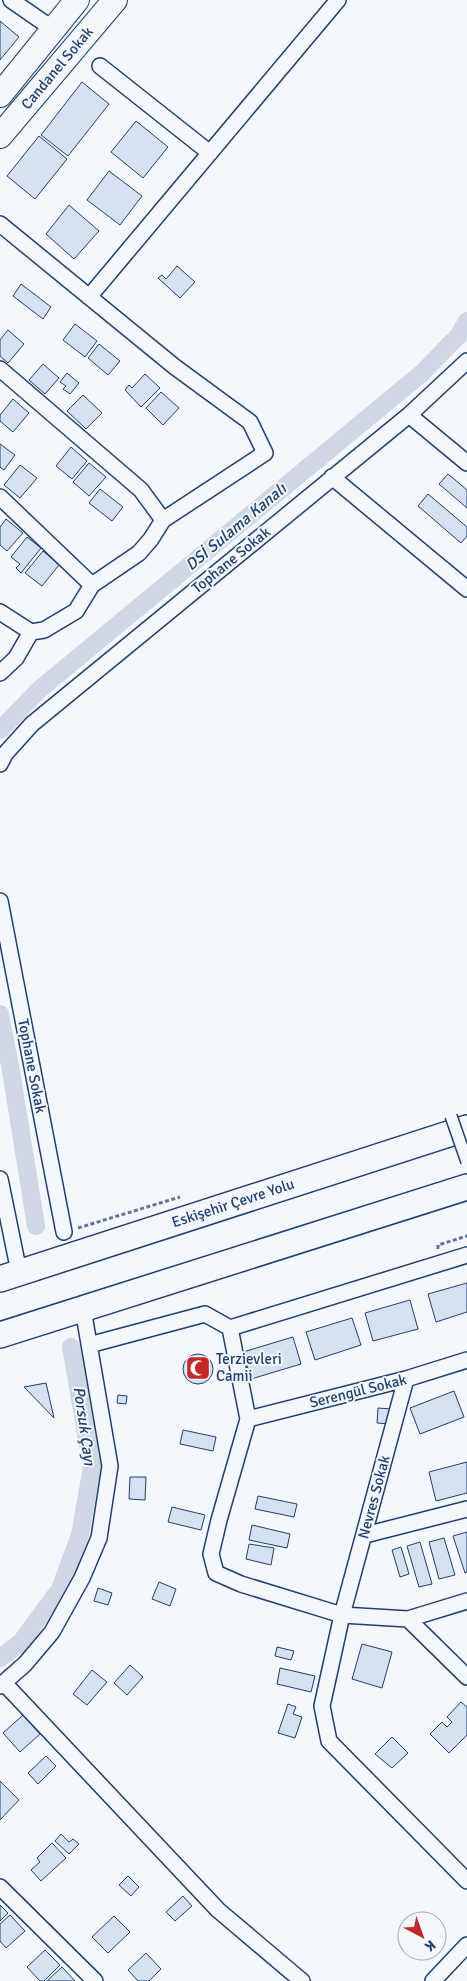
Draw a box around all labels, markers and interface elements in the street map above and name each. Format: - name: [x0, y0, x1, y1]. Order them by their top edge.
- street label: Candanel Sokak: [17, 23, 97, 113]
- water label: DSİ Sulama Kanalı: [181, 478, 291, 575]
- street label: Tophane Sokak: [188, 523, 274, 597]
- street label: Tophane Sokak: [14, 1017, 50, 1115]
- street label: Eskişehir Çevre Yolu: [169, 1175, 297, 1231]
- place label: Terzievleri Camii: [216, 1350, 282, 1385]
- mosque icon: Terzievleri Camii: [185, 1355, 211, 1381]
- street label: Serengül Sokak: [308, 1370, 409, 1412]
- water label: Porsuk Çayı: [69, 1385, 100, 1467]
- street label: Nevres Sokak: [354, 1453, 394, 1541]
- north arrow: [397, 1911, 447, 1961]
- text: K: [421, 1936, 439, 1955]

